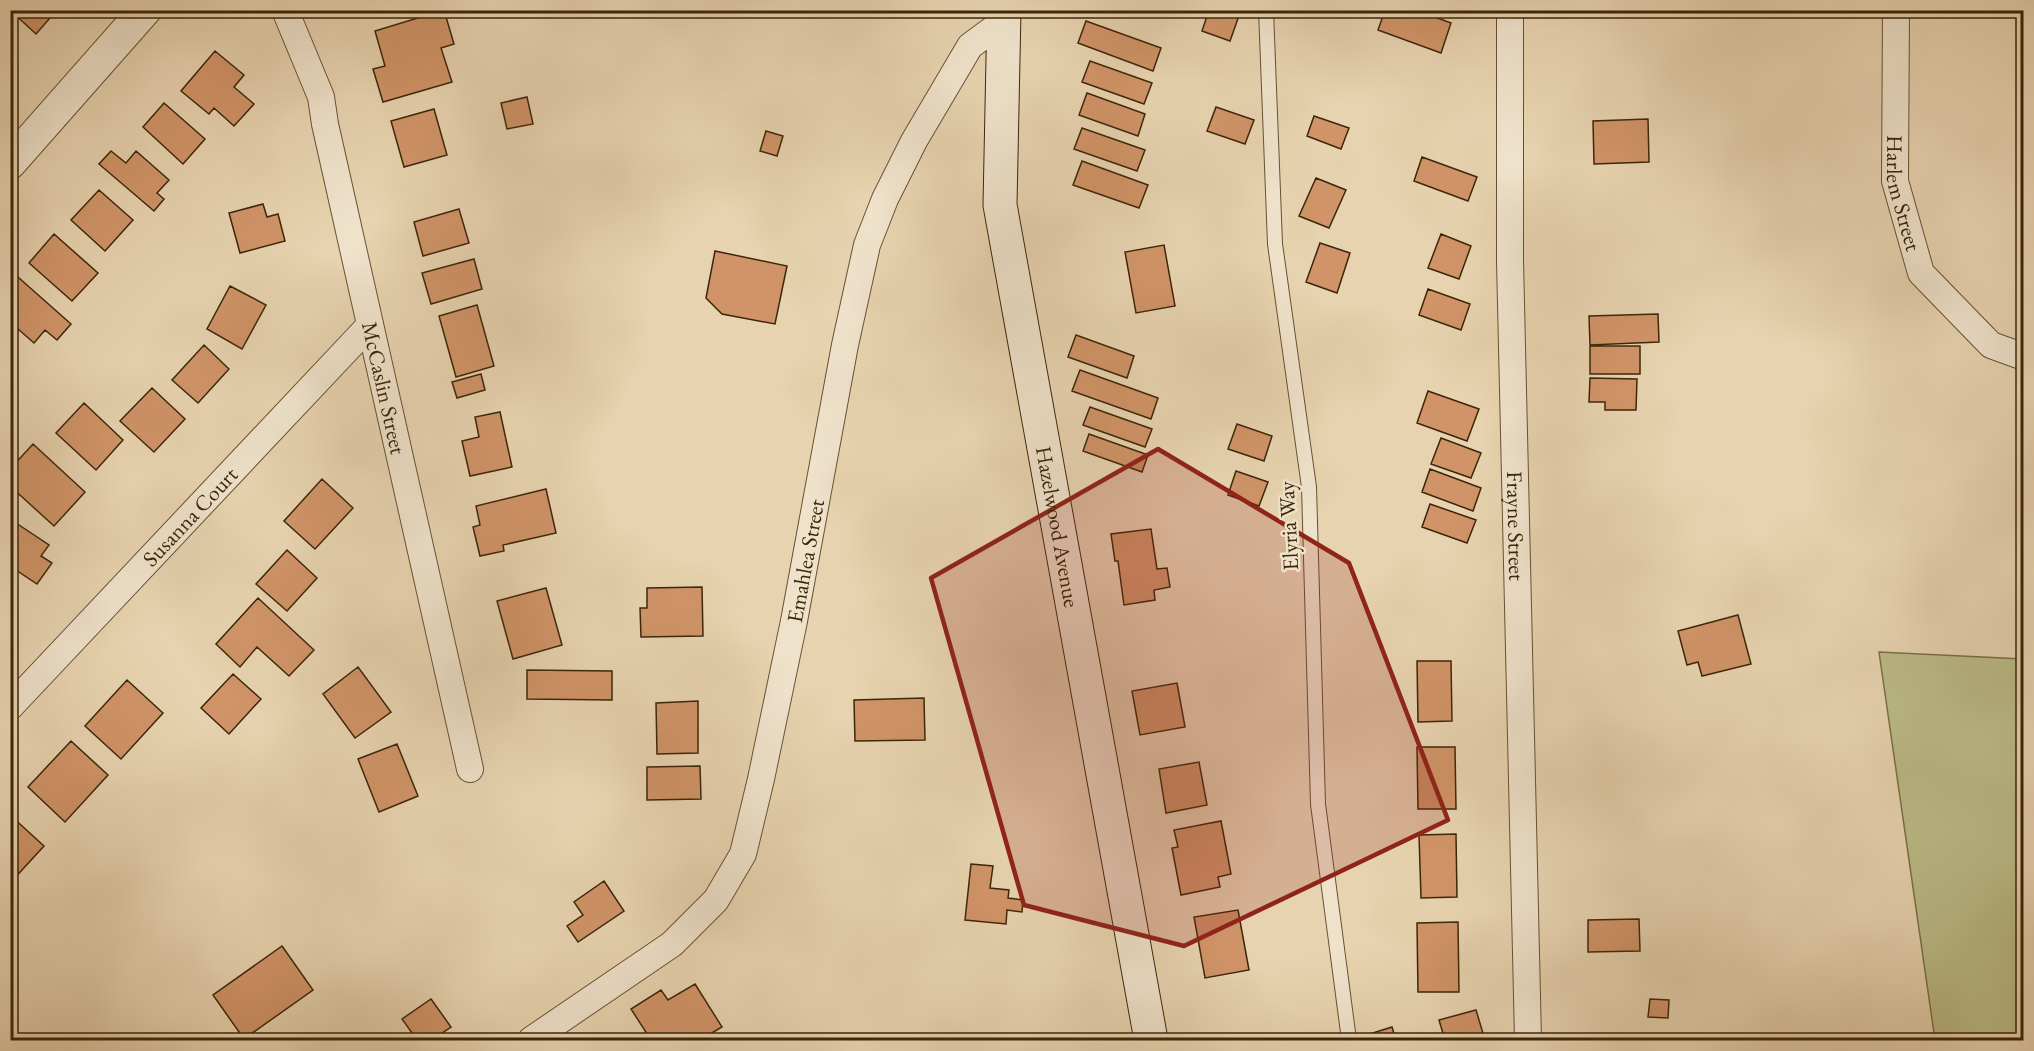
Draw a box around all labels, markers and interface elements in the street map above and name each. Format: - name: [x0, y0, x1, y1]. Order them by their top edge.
- street label: Harlem Street: [1880, 135, 1928, 254]
- street label: McCaslin Street: [355, 319, 413, 457]
- street label: Hazelwood Avenue: [1029, 444, 1087, 610]
- street label: Susanna Court: [136, 461, 244, 573]
- street label: Frayne Street: [1500, 471, 1531, 581]
- street label: Elyria Way: [1272, 480, 1305, 571]
- street label: Emahlea Street: [780, 497, 831, 625]

